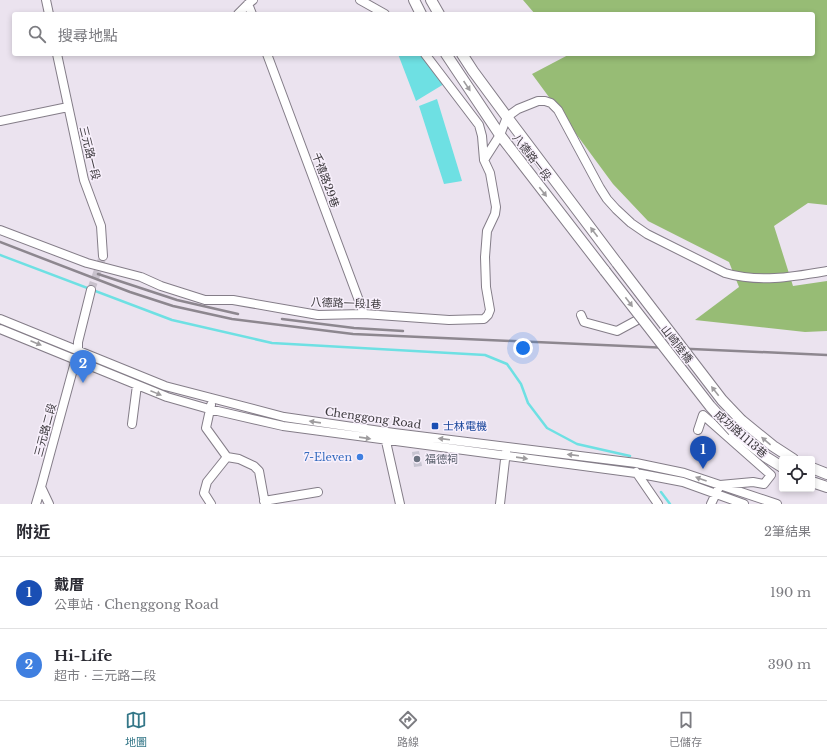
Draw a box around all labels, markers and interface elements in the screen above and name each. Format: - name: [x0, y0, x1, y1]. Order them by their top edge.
- search box: [12, 12, 815, 56]
- icon: search: [26, 23, 48, 45]
- text: 搜尋地點: [58, 26, 118, 45]
- one-way arrow: [463, 81, 471, 92]
- street label: 三元路一段: [77, 125, 103, 181]
- street label: 八德路一段: [510, 131, 554, 183]
- street label: 千禧路29巷: [310, 150, 342, 210]
- one-way arrow: [539, 186, 548, 197]
- one-way arrow: [589, 227, 598, 238]
- street label: 八德路一段1巷: [310, 295, 382, 311]
- one-way arrow: [624, 296, 633, 307]
- street label: 山崎陸橋: [658, 322, 696, 366]
- your location: [513, 338, 533, 358]
- one-way arrow: [31, 341, 43, 347]
- pin: 2: [70, 350, 96, 383]
- one-way arrow: [711, 385, 720, 396]
- one-way arrow: [151, 390, 163, 396]
- street label: 三元路二段: [31, 402, 59, 458]
- street label: Chenggong Road: [324, 404, 423, 432]
- street label: 成功路1113巷: [712, 407, 770, 461]
- one-way arrow: [309, 419, 321, 425]
- place label: 士林電機: [443, 419, 487, 433]
- marker: 士林電機: [430, 421, 440, 431]
- one-way arrow: [359, 435, 371, 441]
- one-way arrow: [438, 435, 450, 442]
- pin: 1: [690, 436, 716, 469]
- one-way arrow: [761, 436, 772, 445]
- place label: 7-Eleven: [304, 450, 352, 464]
- marker: 7-Eleven: [355, 452, 365, 462]
- place label: 福德祠: [425, 452, 458, 466]
- one-way arrow: [567, 452, 579, 458]
- marker: 福德祠: [412, 454, 422, 464]
- one-way arrow: [516, 455, 528, 461]
- map controls: [779, 456, 815, 492]
- button: locate: [779, 456, 815, 492]
- one-way arrow: [694, 475, 706, 481]
- text: 附近: [16, 522, 50, 543]
- text: 2筆結果: [764, 523, 811, 540]
- text: 戴厝: [54, 575, 84, 594]
- text: 1: [26, 584, 32, 601]
- text: 190 m: [770, 584, 811, 601]
- text: 公車站 · Chenggong Road: [54, 596, 219, 613]
- text: Hi-Life: [54, 646, 112, 665]
- text: 2: [25, 656, 33, 673]
- text: 390 m: [768, 656, 811, 673]
- text: 超市 · 三元路二段: [54, 667, 156, 684]
- tab: 地圖: [125, 709, 147, 749]
- tab: 路線: [397, 709, 419, 749]
- tab: 已儲存: [669, 709, 702, 749]

